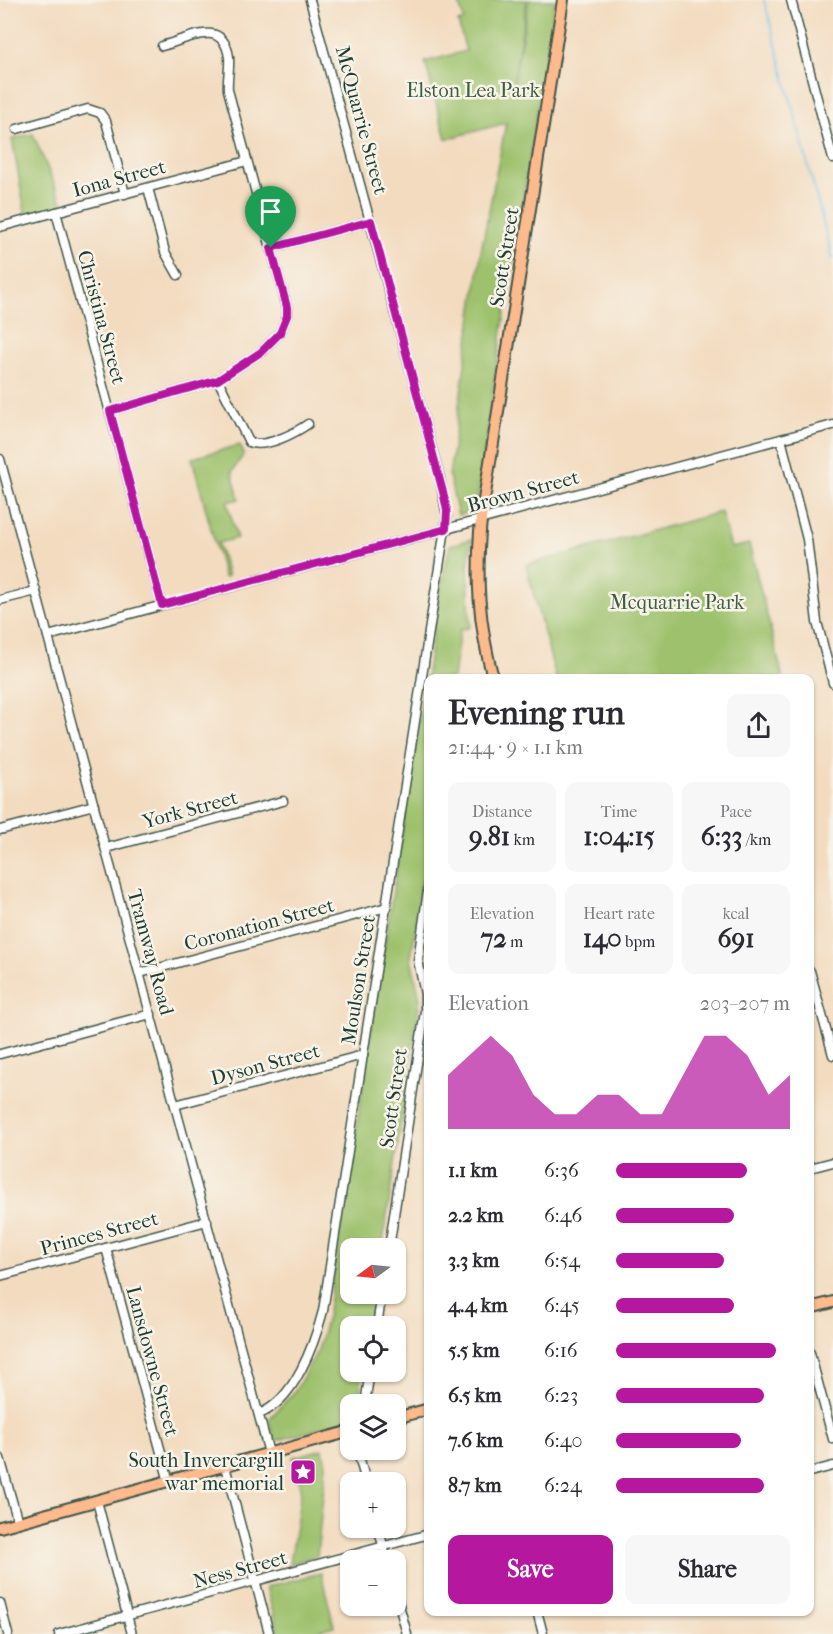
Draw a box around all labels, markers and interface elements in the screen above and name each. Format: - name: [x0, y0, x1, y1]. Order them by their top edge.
- street label: McQuarrie Street: [331, 43, 392, 197]
- park label: Elston Lea Park: [406, 79, 540, 102]
- street label: Iona Street: [70, 155, 168, 202]
- pin: [245, 186, 296, 248]
- icon: arrive: [254, 195, 287, 228]
- street label: Scott Street: [485, 206, 524, 309]
- street label: Christina Street: [73, 248, 130, 387]
- street label: Brown Street: [465, 466, 582, 517]
- park label: Mcquarrie Park: [610, 591, 745, 614]
- text: Evening run: [448, 694, 625, 733]
- button: share: [727, 694, 790, 757]
- text: 21:44 · 9 × 1.1 km: [448, 736, 583, 759]
- street label: York Street: [139, 786, 240, 833]
- text: Distance: [472, 802, 532, 821]
- text: Time: [601, 802, 637, 821]
- text: Pace: [720, 802, 752, 821]
- text: 9.81: [469, 821, 510, 852]
- text: 1:04:15: [583, 821, 655, 852]
- text: 6:33: [701, 821, 742, 852]
- text: km: [510, 830, 535, 849]
- text: /km: [742, 830, 771, 849]
- street label: Tramway Road: [123, 887, 179, 1019]
- street label: Coronation Street: [182, 893, 337, 956]
- text: Elevation: [470, 904, 534, 923]
- text: Heart rate: [583, 904, 655, 923]
- text: kcal: [723, 904, 749, 923]
- street label: Moulson Street: [337, 914, 380, 1047]
- text: 72: [481, 923, 507, 954]
- text: 140: [583, 923, 622, 954]
- text: 691: [718, 923, 755, 954]
- text: m: [507, 932, 523, 951]
- text: bpm: [622, 932, 655, 951]
- text: Elevation: [448, 992, 529, 1015]
- text: 203–207 m: [700, 992, 790, 1015]
- street label: Dyson Street: [208, 1039, 322, 1090]
- street label: Scott Street: [375, 1047, 412, 1149]
- text: 1.1 km: [448, 1159, 497, 1182]
- text: 6:36: [544, 1159, 579, 1182]
- text: 2.2 km: [448, 1204, 504, 1227]
- text: 6:46: [544, 1204, 582, 1227]
- street label: Princes Street: [38, 1207, 161, 1260]
- north arrow: [340, 1238, 406, 1304]
- map controls: [340, 1238, 406, 1616]
- text: 3.3 km: [448, 1249, 499, 1272]
- text: 6:54: [544, 1249, 580, 1272]
- street label: Lansdowne Street: [121, 1284, 184, 1439]
- text: 4.4 km: [448, 1294, 508, 1317]
- text: 6:45: [544, 1294, 580, 1317]
- button: locate: [340, 1316, 406, 1382]
- text: 5.5 km: [448, 1339, 500, 1362]
- text: 6:16: [544, 1339, 578, 1362]
- text: 6.5 km: [448, 1384, 502, 1407]
- text: 6:23: [544, 1384, 578, 1407]
- button: layers: [340, 1394, 406, 1460]
- text: 7.6 km: [448, 1429, 503, 1452]
- text: 6:40: [544, 1429, 583, 1452]
- place label: South Invercargill war memorial: [129, 1449, 284, 1495]
- place icon: South Invercargill war memorial: [288, 1457, 318, 1487]
- button: +: [340, 1472, 406, 1538]
- text: 8.7 km: [448, 1474, 502, 1497]
- text: 6:24: [544, 1474, 582, 1497]
- button: Save: [448, 1535, 613, 1604]
- button: Share: [625, 1535, 790, 1604]
- street label: Ness Street: [191, 1546, 290, 1593]
- button: −: [340, 1550, 406, 1616]

